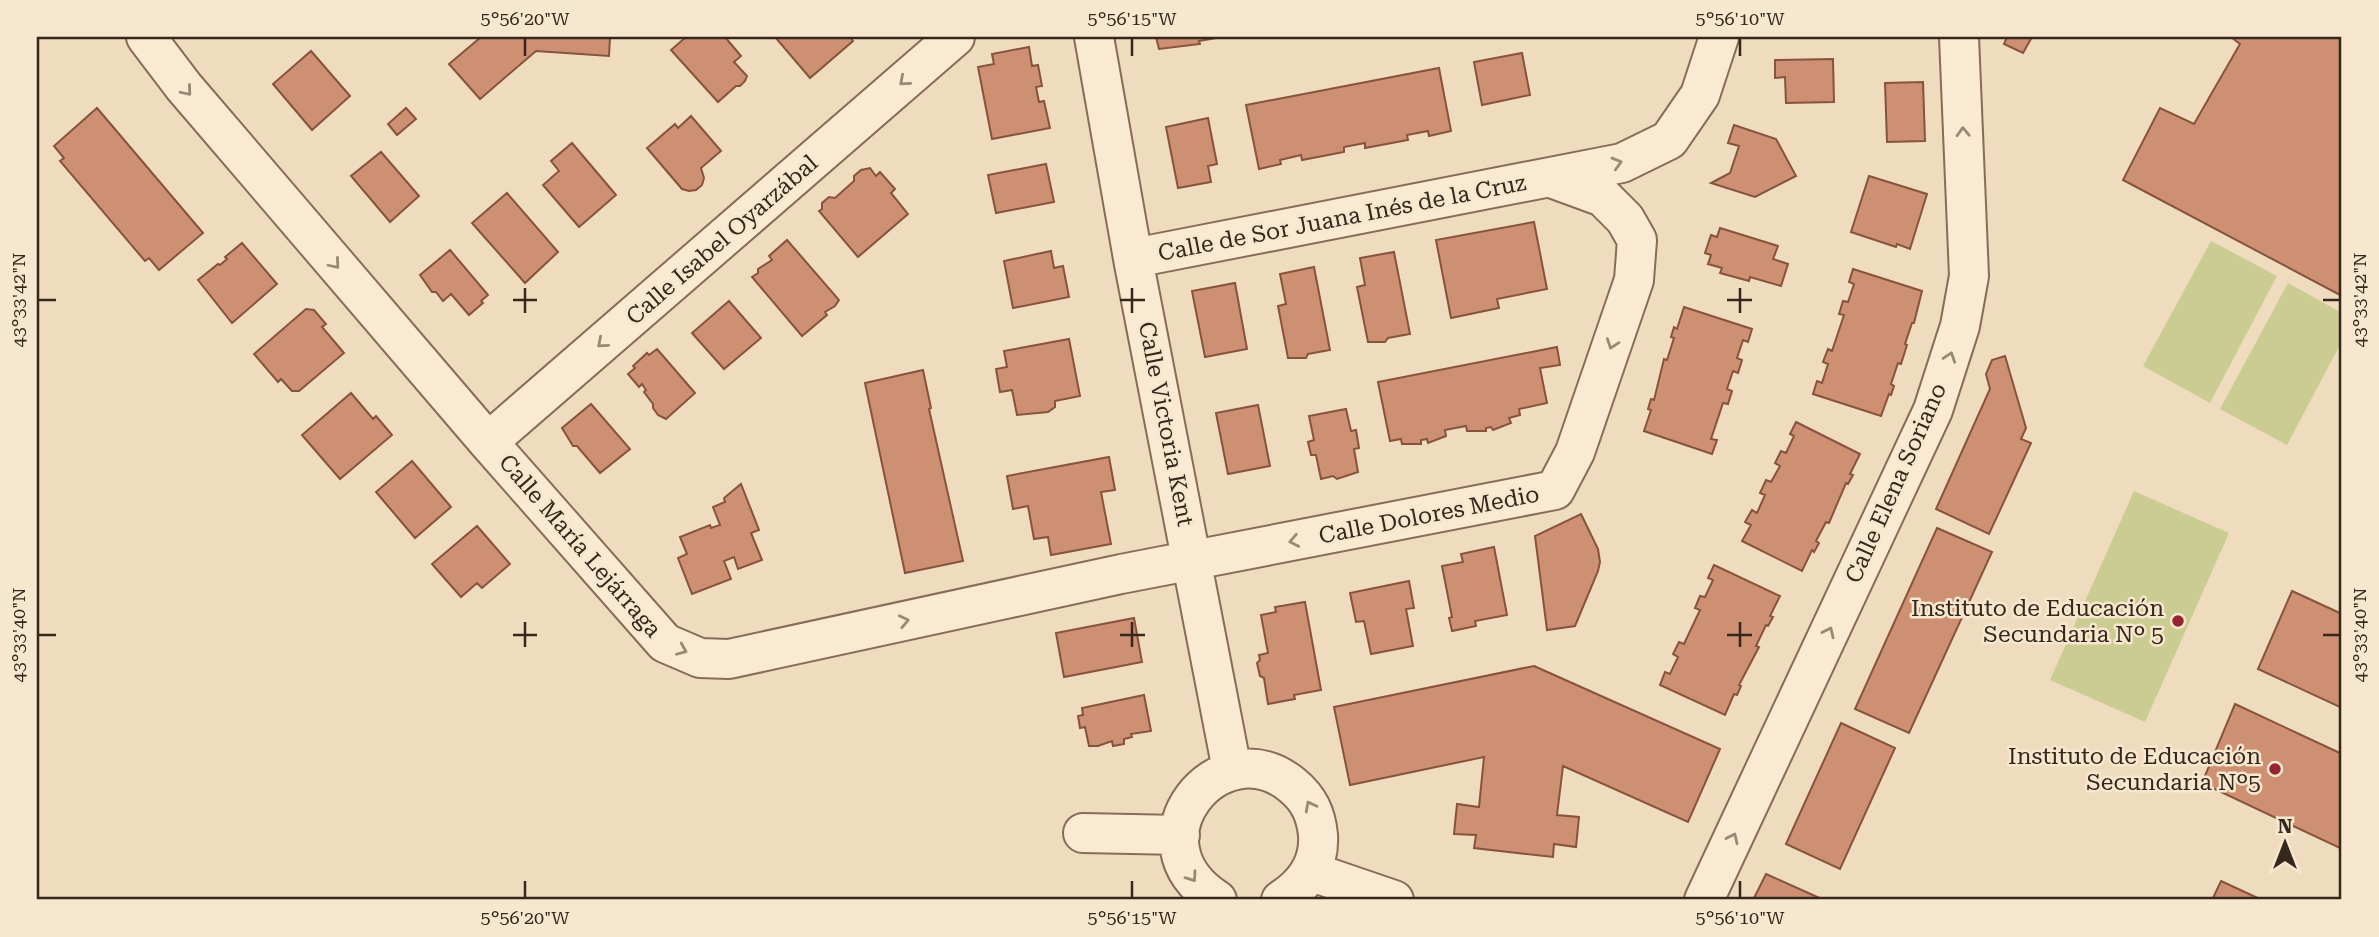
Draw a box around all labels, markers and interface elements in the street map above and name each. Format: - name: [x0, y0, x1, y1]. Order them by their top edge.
- text: 5°56'20"W: [481, 8, 570, 29]
- text: 5°56'15"W: [1088, 8, 1177, 29]
- text: 5°56'10"W: [1696, 8, 1785, 29]
- one-way arrow: [899, 73, 912, 86]
- one-way arrow: [179, 83, 192, 95]
- one-way arrow: [1956, 126, 1971, 137]
- street label: Calle Isabel Oyarzábal: [621, 150, 823, 330]
- one-way arrow: [1611, 157, 1623, 172]
- street label: Calle de Sor Juana Inés de la Cruz: [1156, 169, 1528, 267]
- text: 43°33'42"N: [8, 253, 29, 347]
- text: 43°33'42"N: [2349, 253, 2370, 347]
- one-way arrow: [327, 255, 339, 268]
- street label: Calle Victoria Kent: [1133, 319, 1199, 529]
- one-way arrow: [598, 335, 611, 347]
- one-way arrow: [1606, 338, 1620, 350]
- one-way arrow: [1942, 351, 1956, 364]
- street label: Calle Elena Soriano: [1840, 379, 1952, 587]
- street label: Calle María Lejárraga: [493, 449, 667, 643]
- street label: Calle Dolores Medio: [1316, 480, 1542, 550]
- one-way arrow: [1288, 533, 1300, 548]
- text: 43°33'40"N: [8, 588, 29, 682]
- text: 43°33'40"N: [2349, 588, 2370, 682]
- place label: Instituto de Educación Secundaria Nº 5: [1911, 595, 2164, 648]
- marker: Instituto de Educación Secundaria Nº 5: [2170, 613, 2186, 629]
- one-way arrow: [898, 614, 910, 629]
- one-way arrow: [1821, 627, 1835, 639]
- one-way arrow: [675, 642, 688, 656]
- place label: Instituto de Educación Secundaria Nº5: [2008, 743, 2261, 796]
- marker: Instituto de Educación Secundaria Nº5: [2267, 761, 2283, 777]
- one-way arrow: [1305, 801, 1319, 813]
- north arrow: [2250, 808, 2320, 878]
- text: N: [2278, 815, 2293, 838]
- one-way arrow: [1725, 833, 1739, 845]
- one-way arrow: [1184, 869, 1196, 882]
- text: 5°56'20"W: [481, 907, 570, 928]
- text: 5°56'15"W: [1088, 907, 1177, 928]
- text: 5°56'10"W: [1696, 907, 1785, 928]

